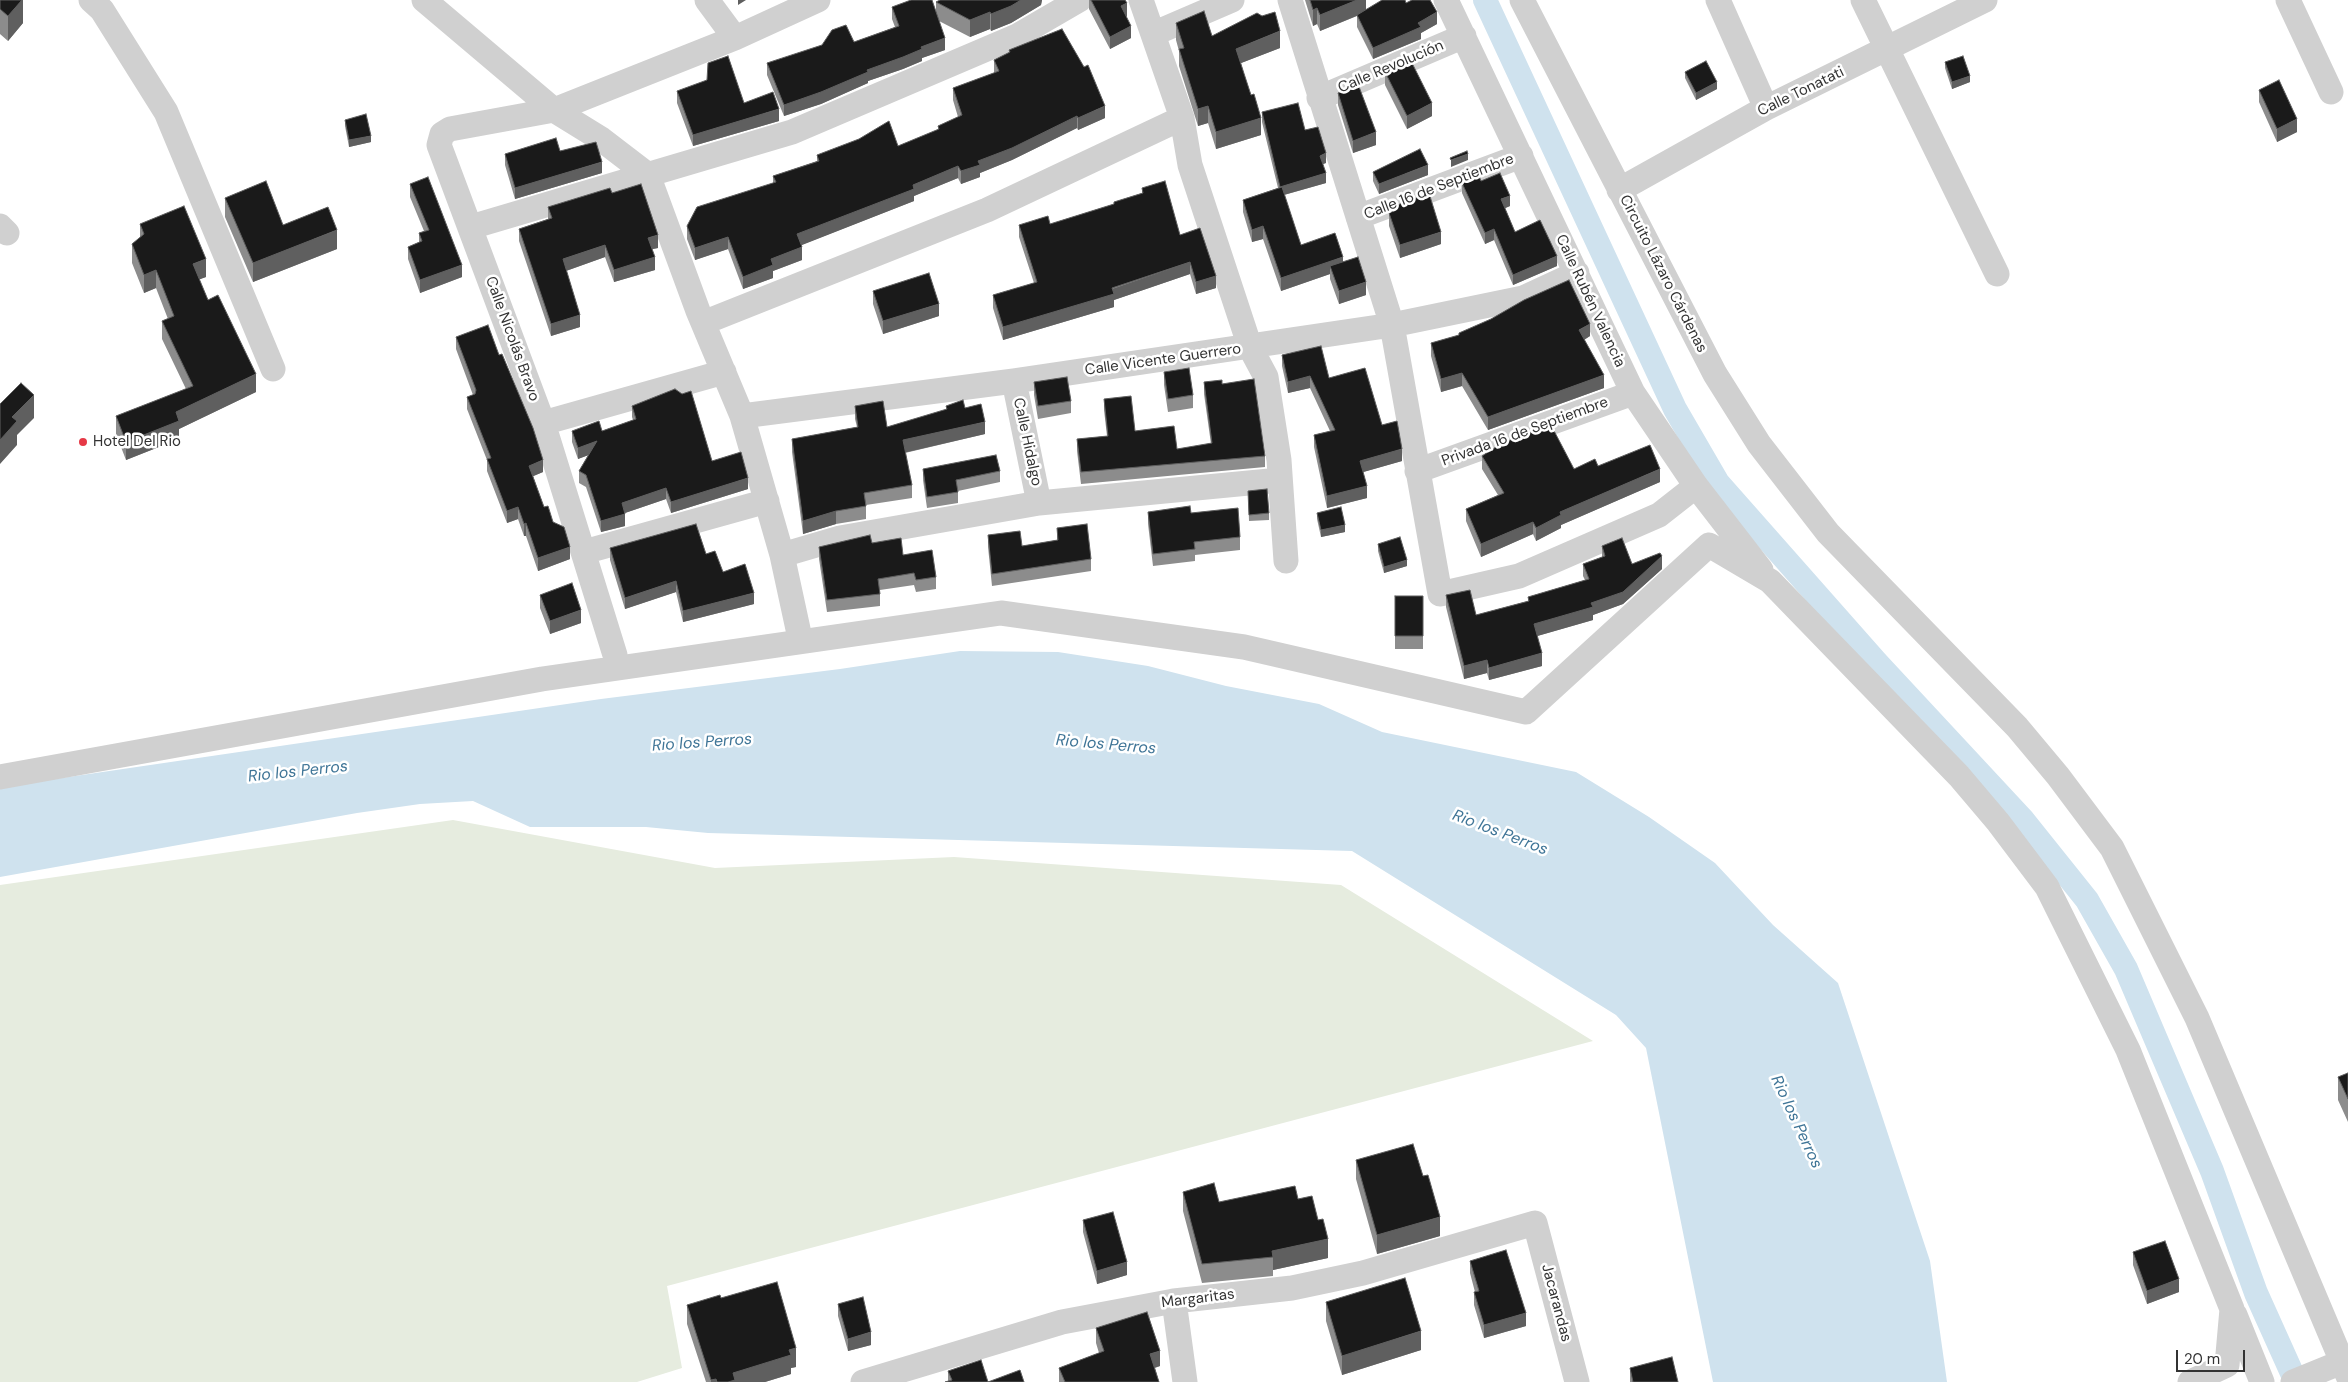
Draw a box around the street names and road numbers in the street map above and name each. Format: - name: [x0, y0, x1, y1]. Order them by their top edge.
- street label: Calle Revolución: [1336, 37, 1446, 97]
- street label: Calle Tonatati: [1755, 63, 1847, 121]
- street label: Calle 16 de Septiembre: [1362, 150, 1516, 224]
- street label: Circuito Lázaro Cárdenas: [1615, 192, 1711, 356]
- street label: Calle Rubén Valencia: [1551, 232, 1629, 370]
- street label: Calle Nicolás Bravo: [481, 274, 543, 404]
- street label: Calle Vicente Guerrero: [1084, 340, 1242, 380]
- street label: Privada 16 de Septiembre: [1439, 393, 1611, 471]
- street label: Calle Hidalgo: [1009, 396, 1045, 488]
- street label: Jacarandas: [1537, 1262, 1575, 1344]
- street label: Margaritas: [1160, 1286, 1236, 1312]

